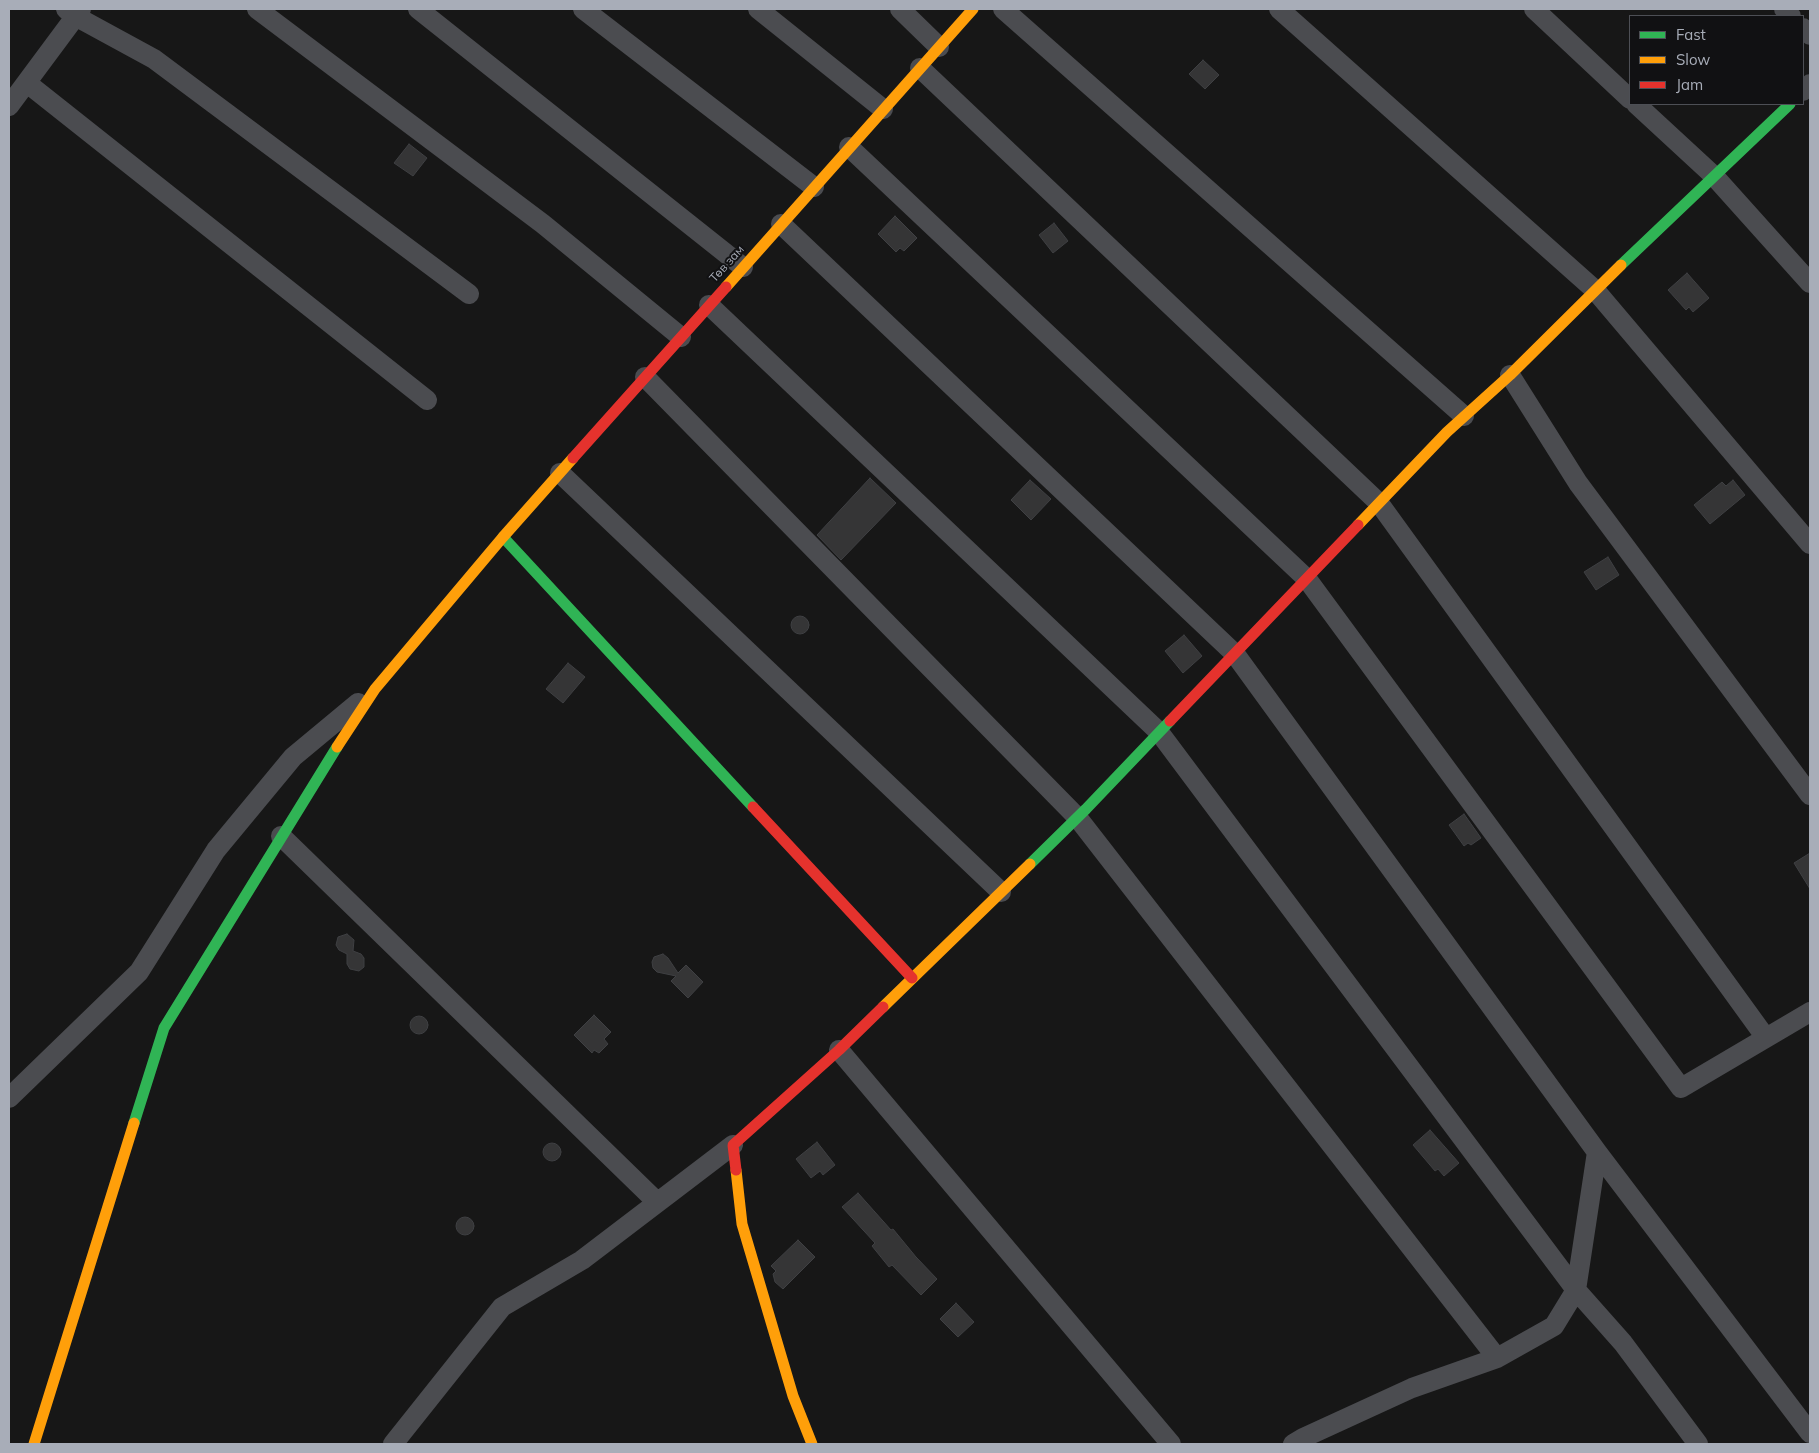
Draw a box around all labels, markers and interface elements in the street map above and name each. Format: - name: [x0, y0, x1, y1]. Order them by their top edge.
- legend: [1629, 15, 1804, 105]
- text: Fast: [1676, 25, 1706, 44]
- text: Slow: [1676, 50, 1710, 69]
- text: Jam: [1676, 75, 1703, 94]
- street label: Төв зам: [707, 243, 747, 285]

